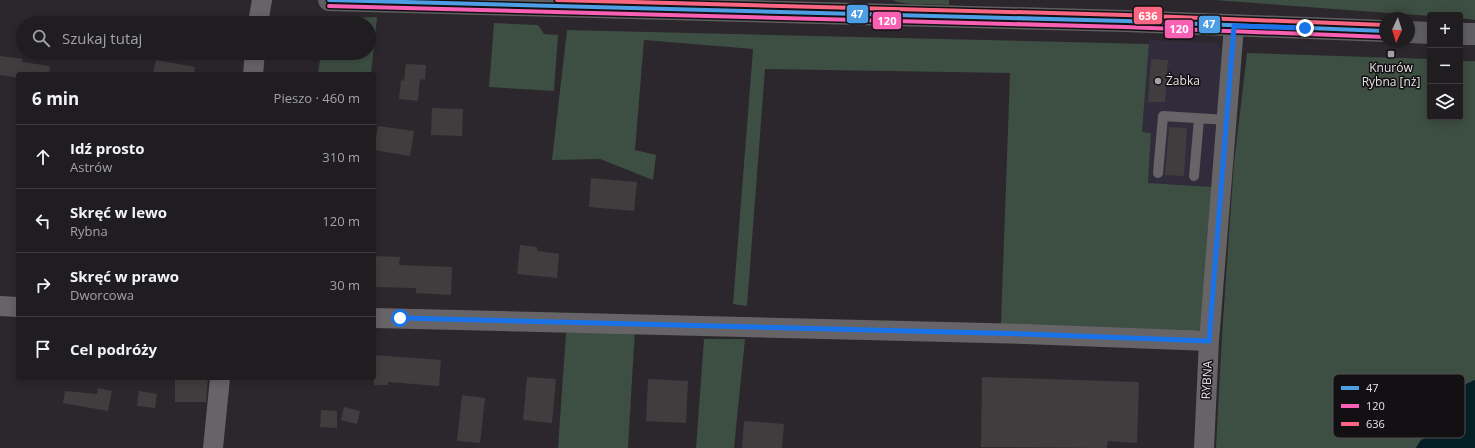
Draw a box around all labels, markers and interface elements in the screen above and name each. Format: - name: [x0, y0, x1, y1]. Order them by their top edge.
- line badge: 47: [846, 4, 869, 24]
- text: 47: [851, 6, 863, 21]
- line badge: 636: [1133, 6, 1163, 25]
- text: 636: [1139, 8, 1157, 23]
- line badge: 120: [872, 11, 902, 30]
- north arrow: [1379, 12, 1415, 48]
- map controls: [1427, 12, 1463, 120]
- button: +: [1427, 12, 1463, 48]
- text: 120: [878, 13, 896, 28]
- line badge: 47: [1198, 15, 1221, 34]
- search box: [16, 16, 376, 60]
- text: 47: [1203, 16, 1215, 31]
- line badge: 120: [1164, 19, 1194, 39]
- route end: [1296, 19, 1314, 37]
- text: 120: [1170, 21, 1188, 36]
- icon: search: [30, 27, 52, 49]
- text: Szukaj tutaj: [62, 28, 142, 48]
- button: −: [1427, 48, 1463, 84]
- marker: Knurów Rybna [nż]: [1386, 49, 1396, 59]
- place label: Knurów Rybna [nż]: [1362, 59, 1420, 90]
- place label: Żabka: [1166, 72, 1200, 89]
- marker: Żabka: [1153, 76, 1163, 86]
- button: layers: [1427, 84, 1463, 120]
- text: 6 min: [32, 87, 79, 110]
- text: Pieszo · 460 m: [274, 89, 360, 107]
- text: Idź prosto: [70, 138, 145, 158]
- icon: ahead: [32, 146, 54, 168]
- text: 310 m: [322, 148, 360, 166]
- text: Astrów: [70, 158, 112, 176]
- text: Skręć w lewo: [70, 202, 167, 222]
- icon: left: [32, 210, 54, 232]
- text: 120 m: [322, 212, 360, 230]
- text: Rybna: [70, 222, 108, 240]
- text: Skręć w prawo: [70, 266, 179, 286]
- icon: right: [32, 274, 54, 296]
- text: 30 m: [330, 276, 360, 294]
- text: Dworcowa: [70, 286, 134, 304]
- route start: [391, 309, 409, 327]
- icon: arrive: [32, 338, 54, 360]
- text: Cel podróży: [70, 339, 157, 359]
- street label: RYBNA: [1197, 360, 1216, 400]
- legend: [1333, 374, 1465, 438]
- text: 47: [1366, 380, 1379, 395]
- text: 120: [1366, 398, 1385, 413]
- text: 636: [1366, 416, 1385, 431]

